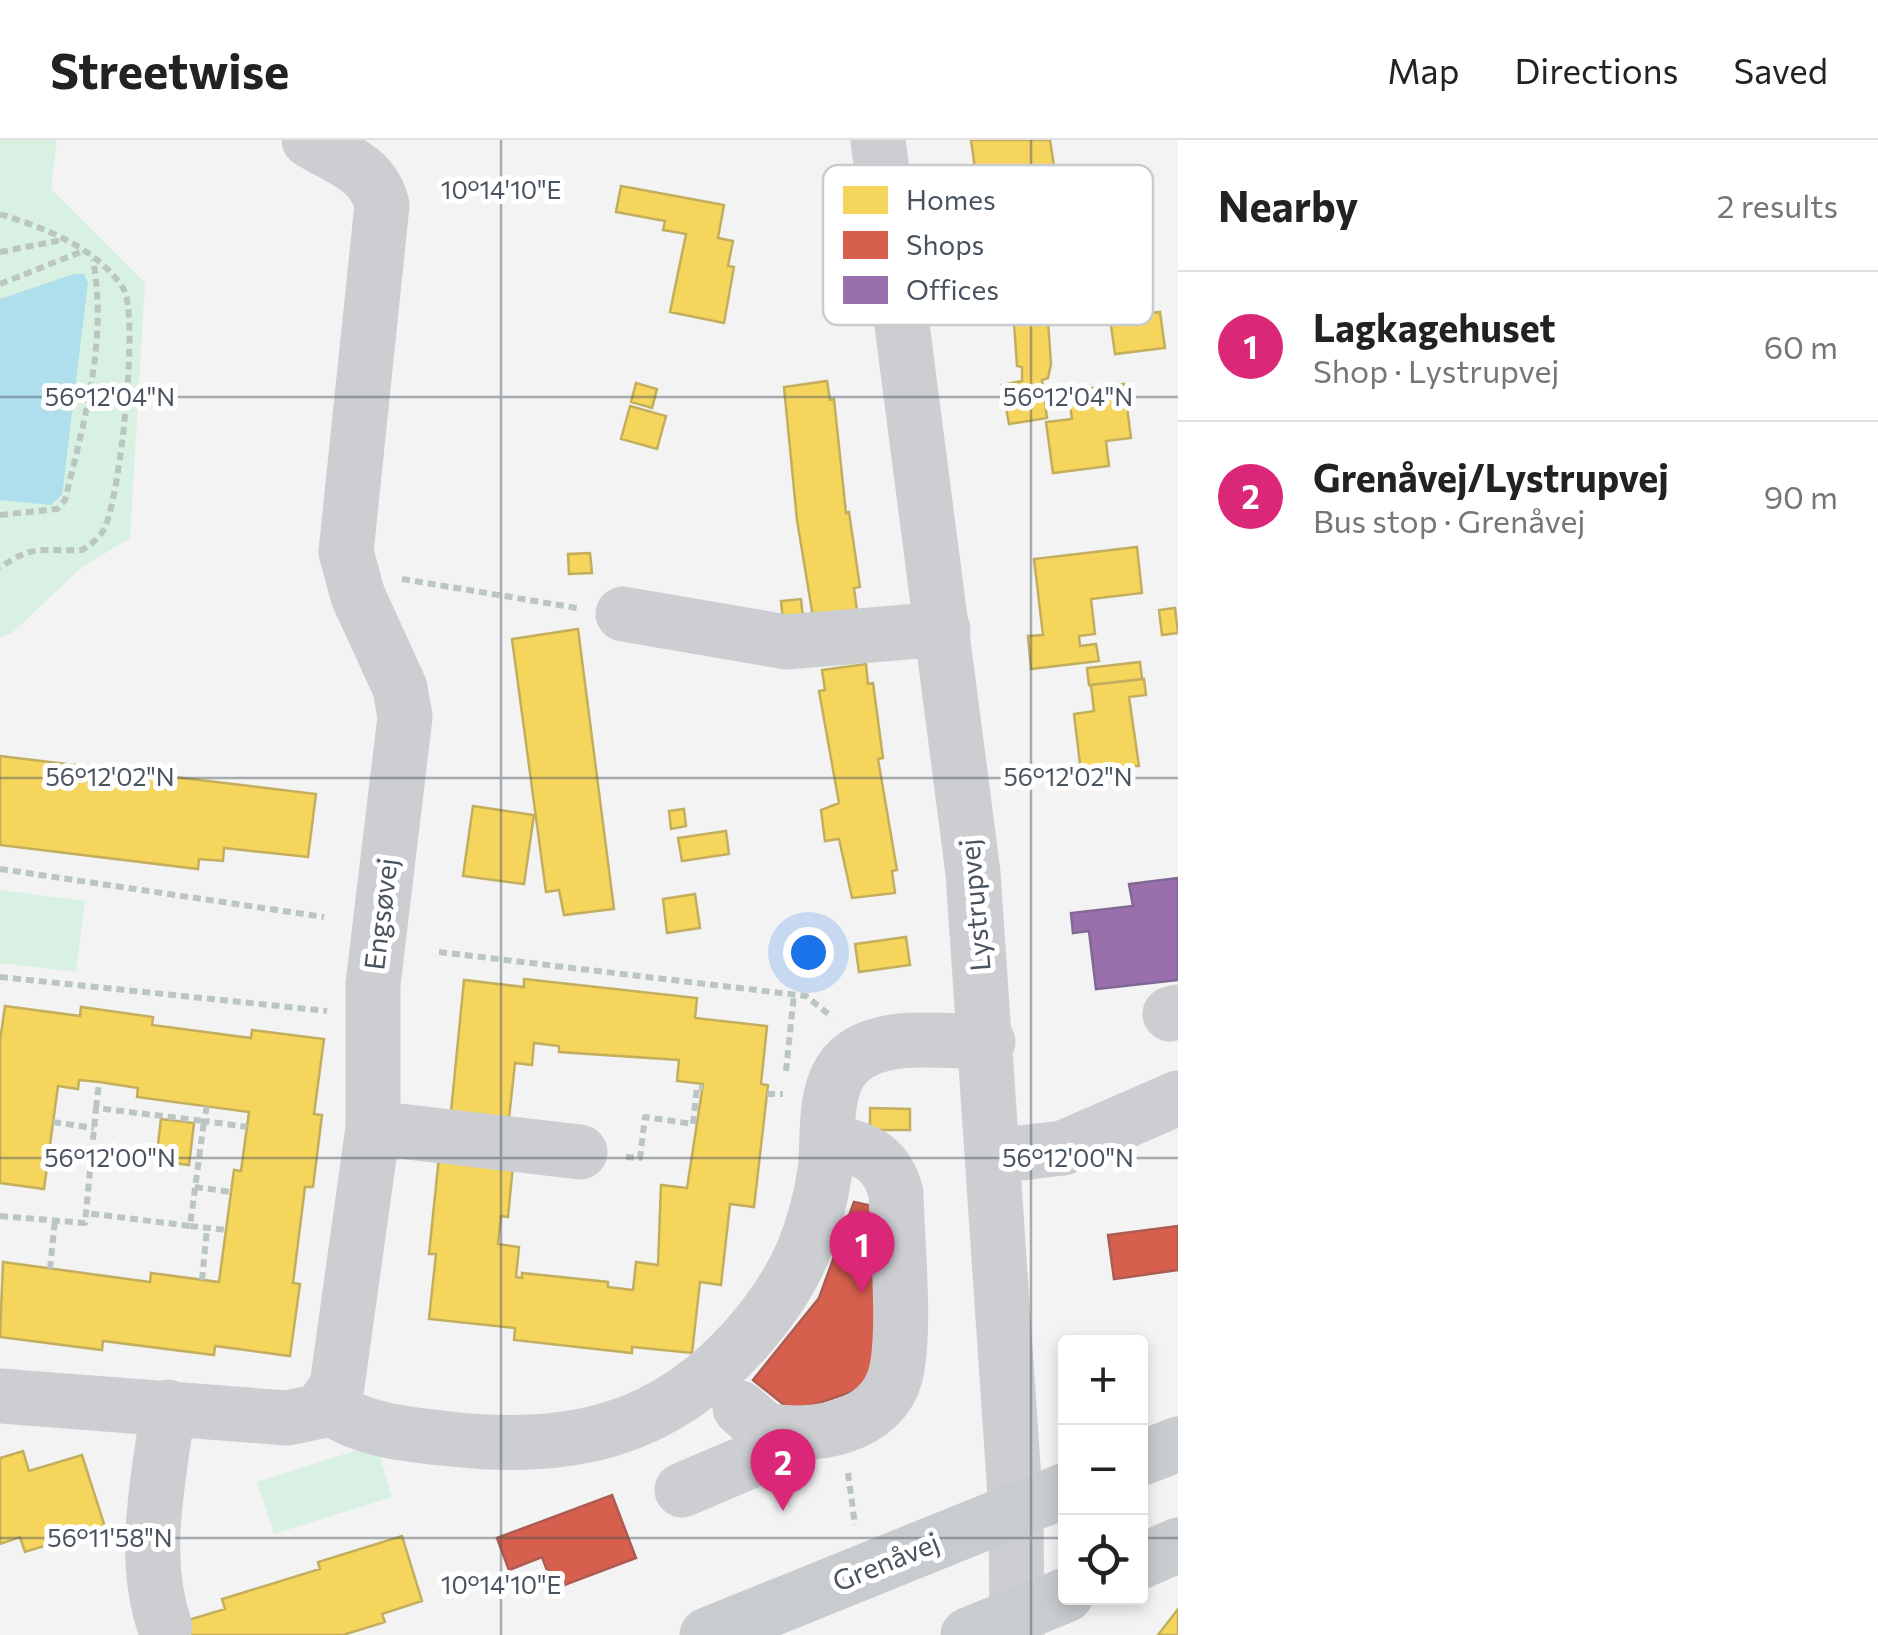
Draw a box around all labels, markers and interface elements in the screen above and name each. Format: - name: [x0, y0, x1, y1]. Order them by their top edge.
- text: Streetwise: [50, 40, 289, 99]
- text: Map: [1387, 48, 1459, 91]
- text: Directions: [1514, 48, 1679, 91]
- text: Saved: [1734, 48, 1828, 91]
- legend: [823, 165, 1153, 325]
- text: 10°14'10"E: [441, 174, 561, 204]
- text: Nearby: [1218, 179, 1358, 231]
- text: Homes: [906, 182, 996, 216]
- text: 2 results: [1717, 185, 1838, 225]
- text: Shops: [906, 227, 984, 261]
- text: Offices: [906, 272, 999, 306]
- text: Lagkagehuset: [1313, 303, 1556, 350]
- text: 1: [1243, 326, 1258, 366]
- text: 60 m: [1764, 326, 1838, 366]
- text: Shop · Lystrupvej: [1313, 350, 1559, 390]
- text: 56°12'04"N: [45, 381, 175, 411]
- text: 56°12'04"N: [1003, 381, 1133, 411]
- text: Grenåvej/Lystrupvej: [1313, 453, 1669, 500]
- text: 2: [1241, 476, 1260, 516]
- text: 90 m: [1764, 476, 1838, 516]
- text: Bus stop · Grenåvej: [1313, 500, 1585, 540]
- text: 56°12'02"N: [45, 761, 175, 791]
- text: 56°12'02"N: [1003, 761, 1133, 791]
- street label: Lystrupvej: [951, 838, 997, 973]
- street label: Engsøvej: [356, 856, 404, 972]
- your location: [783, 927, 834, 978]
- text: 56°12'00"N: [44, 1142, 176, 1172]
- text: 56°12'00"N: [1002, 1142, 1134, 1172]
- pin: 1: [830, 1210, 894, 1293]
- map controls: [1058, 1335, 1148, 1605]
- button: +: [1058, 1335, 1148, 1425]
- button: −: [1058, 1425, 1148, 1515]
- pin: 2: [750, 1428, 816, 1511]
- button: locate: [1058, 1515, 1148, 1605]
- text: 56°11'58"N: [47, 1522, 173, 1552]
- street label: Grenåvej: [827, 1524, 944, 1598]
- text: 10°14'10"E: [441, 1569, 561, 1599]

